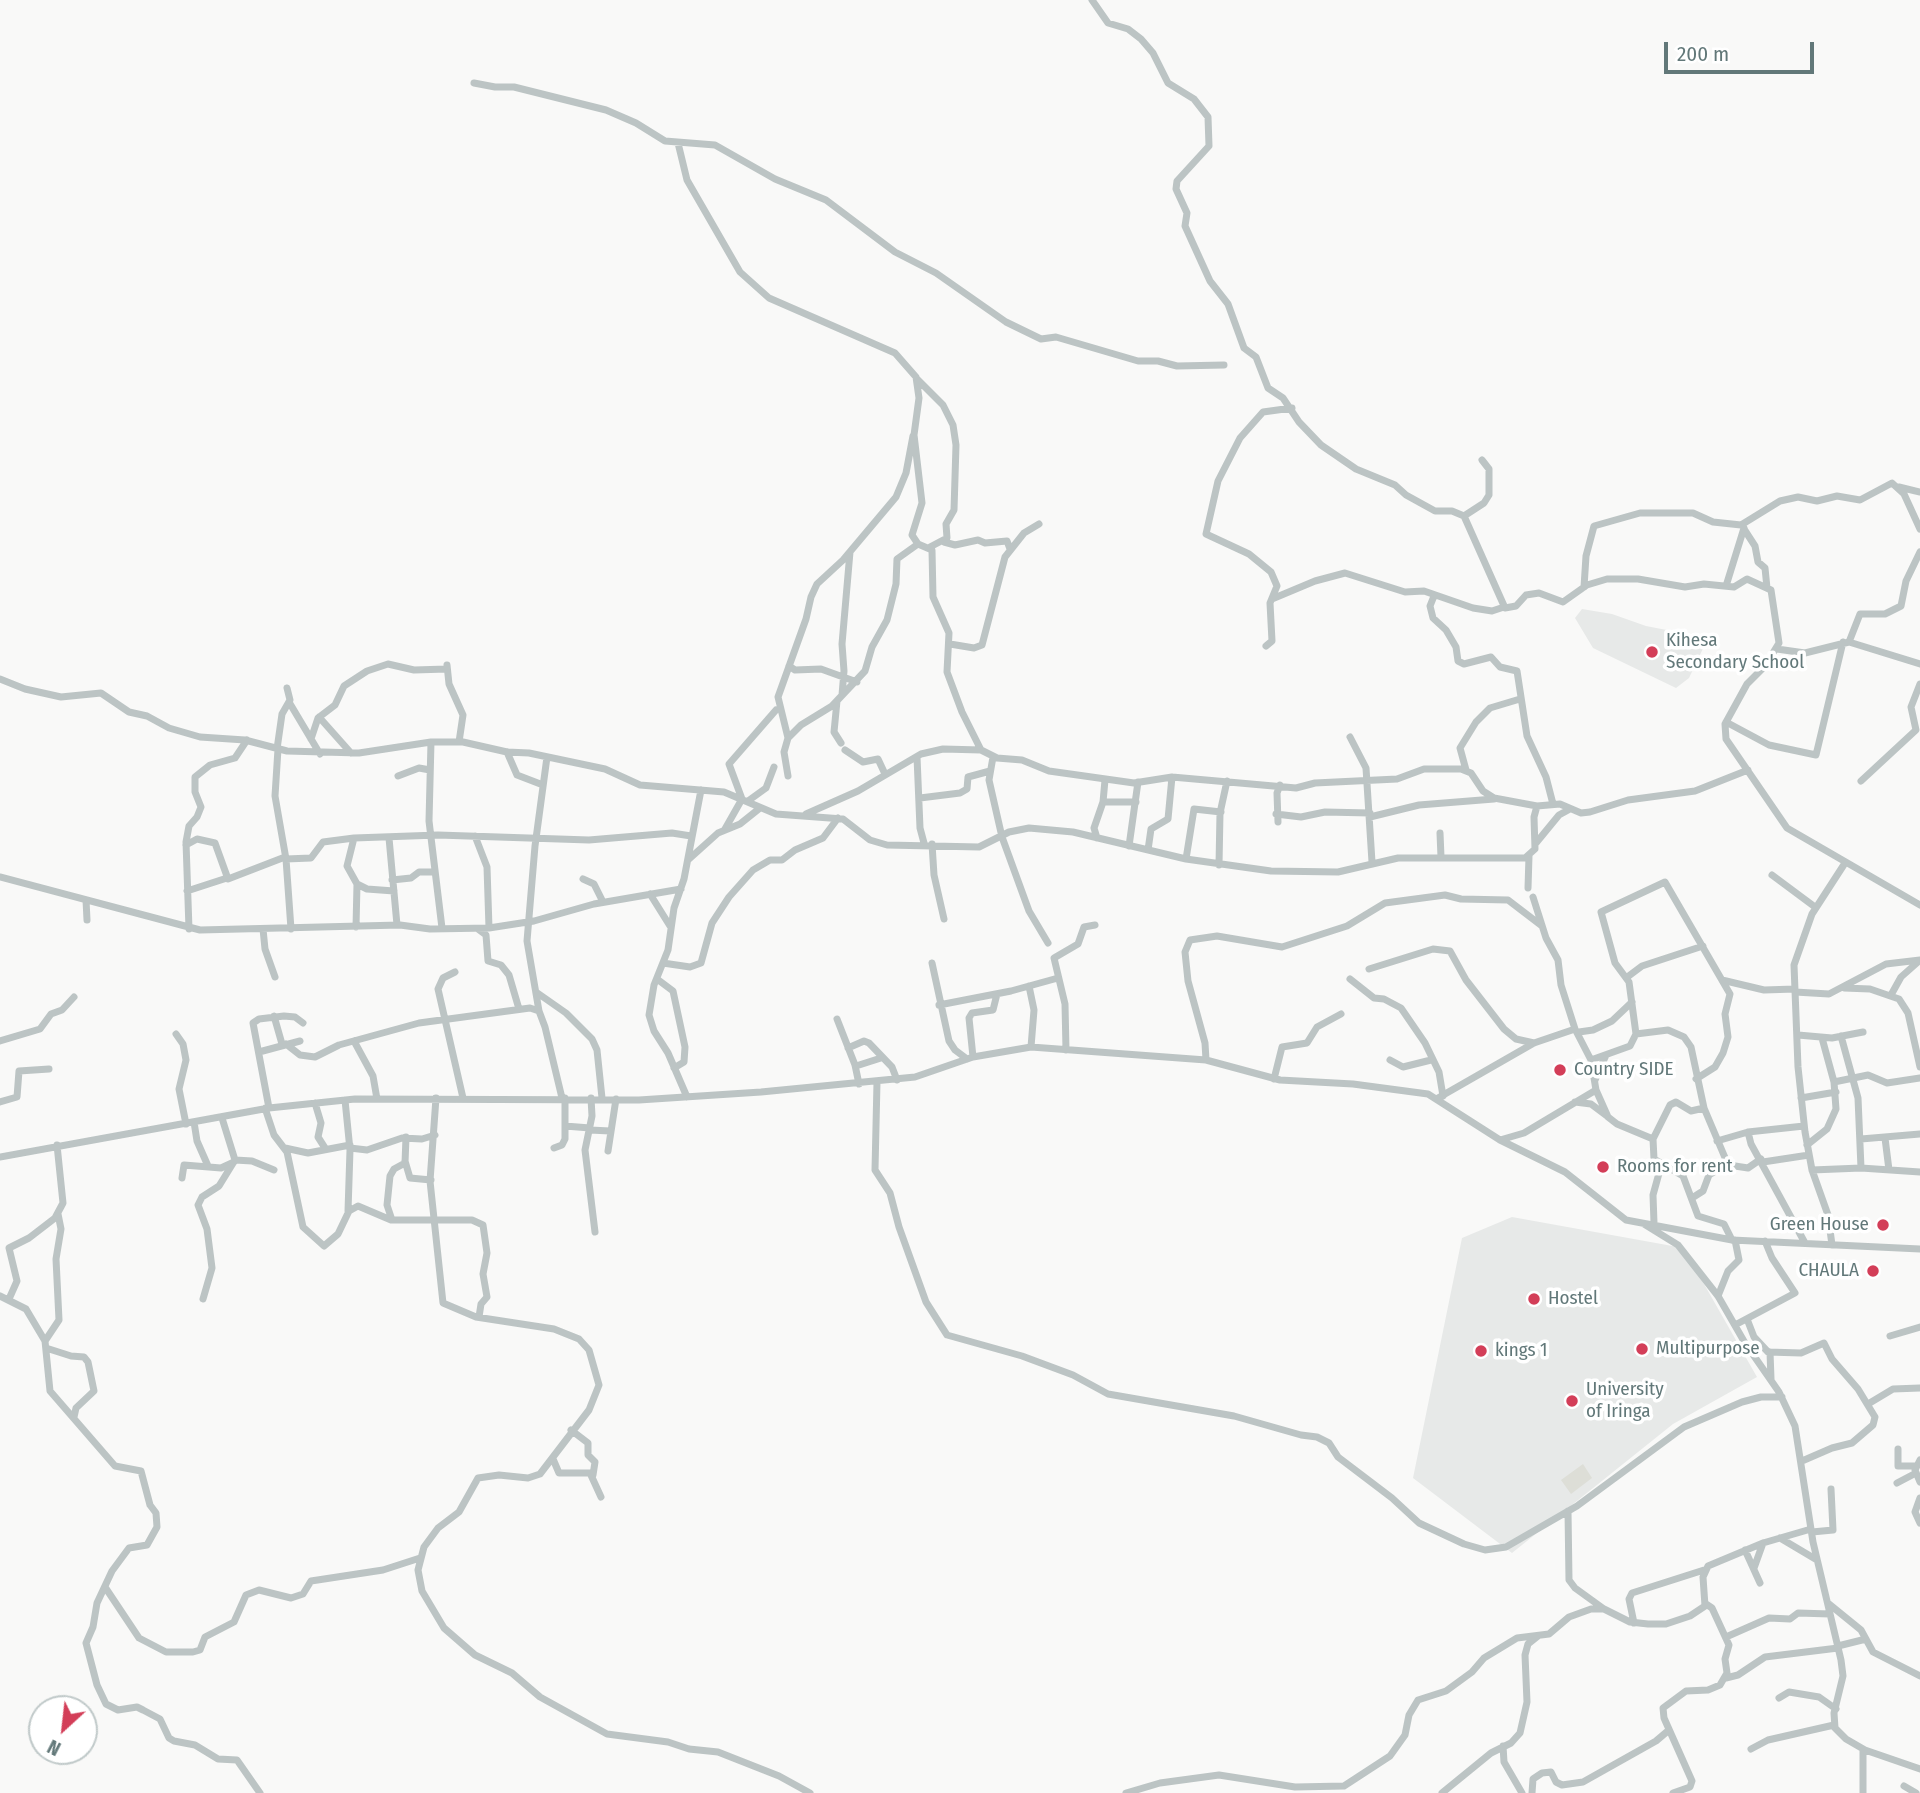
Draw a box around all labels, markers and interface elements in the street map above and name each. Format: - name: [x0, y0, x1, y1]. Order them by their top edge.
- scale bar: [1668, 28, 1818, 72]
- text: 200 m: [1677, 41, 1729, 67]
- place label: Kihesa Secondary School: [1666, 630, 1804, 674]
- marker: Kihesa Secondary School: [1644, 644, 1660, 660]
- place label: Country SIDE: [1574, 1059, 1673, 1081]
- marker: Country SIDE: [1552, 1062, 1568, 1078]
- place label: Rooms for rent: [1617, 1156, 1733, 1178]
- marker: Rooms for rent: [1595, 1159, 1611, 1175]
- place label: Green House: [1770, 1214, 1869, 1236]
- marker: Green House: [1875, 1217, 1891, 1233]
- place label: CHAULA: [1798, 1260, 1859, 1282]
- marker: CHAULA: [1865, 1263, 1881, 1279]
- place label: Hostel: [1548, 1288, 1598, 1310]
- marker: Hostel: [1526, 1291, 1542, 1307]
- place label: Multipurpose: [1656, 1338, 1760, 1360]
- place label: kings 1: [1495, 1340, 1547, 1362]
- marker: Multipurpose: [1634, 1341, 1650, 1357]
- marker: kings 1: [1473, 1343, 1489, 1359]
- place label: University of Iringa: [1586, 1379, 1664, 1423]
- marker: University of Iringa: [1564, 1393, 1580, 1409]
- north arrow: [28, 1695, 98, 1765]
- text: N: [44, 1735, 64, 1760]

